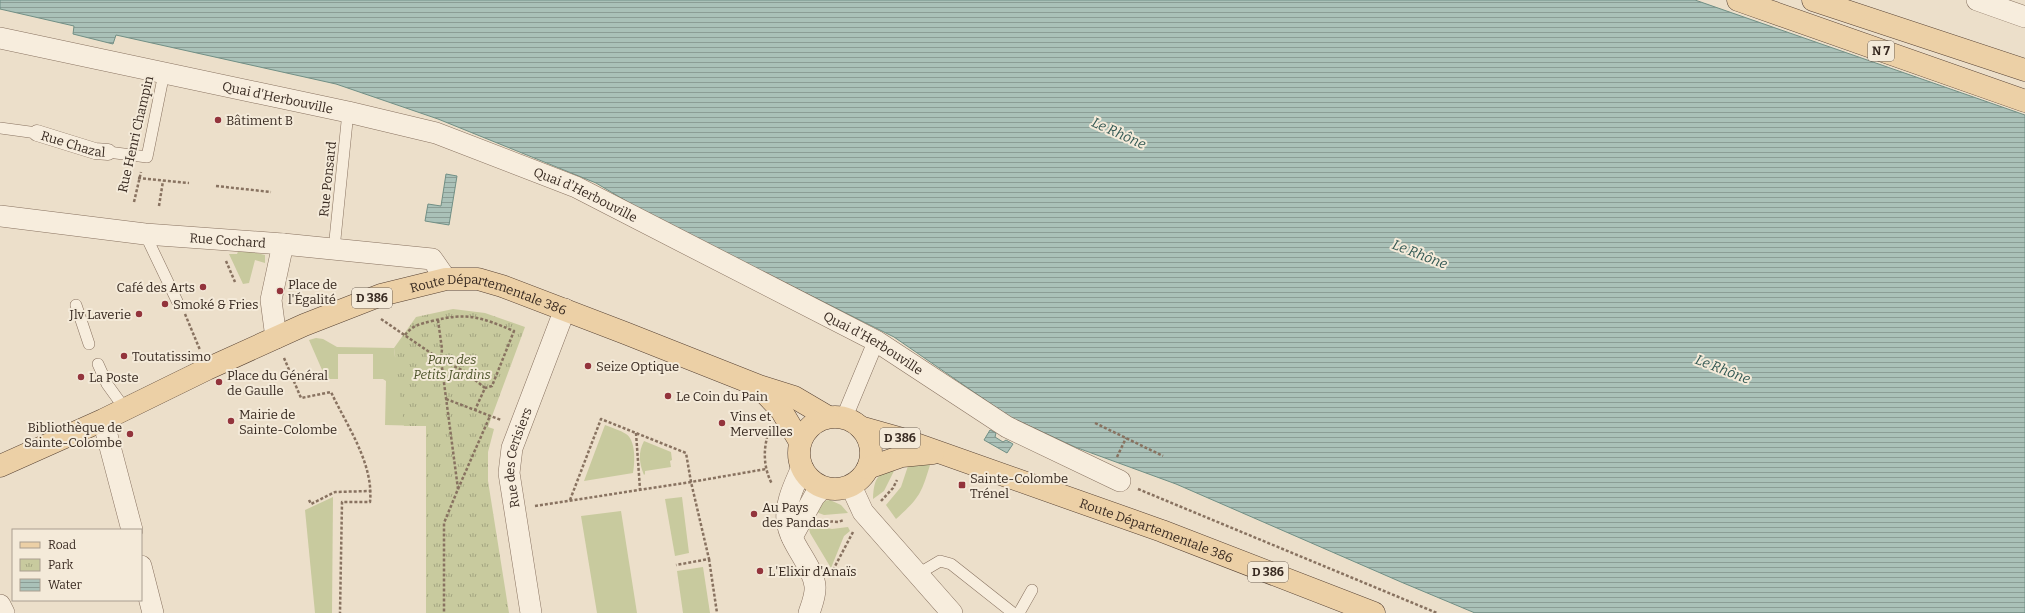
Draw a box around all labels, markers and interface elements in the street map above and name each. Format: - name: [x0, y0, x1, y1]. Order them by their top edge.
- road number: N 7: [1868, 41, 1894, 61]
- street label: Rue Henri Champin: [115, 74, 156, 194]
- street label: Quai d'Herbouville: [221, 78, 334, 117]
- place label: Bâtiment B: [226, 113, 293, 128]
- water label: Le Rhône: [1089, 114, 1149, 153]
- marker: Bâtiment B: [213, 115, 223, 125]
- street label: Rue Chazal: [39, 128, 106, 160]
- street label: Rue Ponsard: [316, 140, 339, 218]
- street label: Quai d'Herbouville: [531, 164, 640, 225]
- street label: Rue Cochard: [189, 230, 267, 251]
- water label: Le Rhône: [1390, 236, 1450, 273]
- street label: Route Départementale 386: [408, 272, 569, 318]
- place label: Place de l'Égalité: [288, 277, 337, 307]
- place label: Café des Arts: [117, 280, 195, 295]
- marker: Café des Arts: [198, 282, 208, 292]
- marker: Place de l'Égalité: [275, 286, 285, 296]
- road number: D 386: [352, 288, 392, 308]
- place label: Smoké & Fries: [173, 297, 258, 312]
- marker: Smoké & Fries: [160, 299, 170, 309]
- place label: Jlv Laverie: [69, 307, 131, 322]
- street label: Quai d'Herbouville: [821, 308, 926, 378]
- marker: Jlv Laverie: [134, 309, 144, 319]
- place label: Toutatissimo: [132, 349, 211, 364]
- marker: Toutatissimo: [119, 351, 129, 361]
- water label: Le Rhône: [1693, 351, 1753, 388]
- park label: Parc des Petits Jardins: [413, 352, 491, 382]
- place label: Seize Optique: [596, 359, 679, 374]
- marker: Seize Optique: [583, 361, 593, 371]
- place label: Place du Général de Gaulle: [227, 368, 328, 398]
- place label: La Poste: [89, 370, 139, 385]
- marker: La Poste: [76, 372, 86, 382]
- marker: Place du Général de Gaulle: [214, 377, 224, 387]
- place label: Le Coin du Pain: [676, 389, 769, 404]
- marker: Le Coin du Pain: [663, 391, 673, 401]
- street label: Rue des Cerisiers: [502, 405, 535, 509]
- place label: Mairie de Sainte-Colombe: [239, 407, 337, 437]
- place label: Vins et Merveilles: [730, 409, 793, 439]
- marker: Mairie de Sainte-Colombe: [226, 416, 236, 426]
- marker: Vins et Merveilles: [717, 418, 727, 428]
- place label: Bibliothèque de Sainte-Colombe: [24, 420, 122, 450]
- road number: D 386: [880, 428, 920, 448]
- marker: Bibliothèque de Sainte-Colombe: [125, 429, 135, 439]
- place label: Sainte-Colombe Trénel: [970, 471, 1068, 501]
- marker: Sainte-Colombe Trénel: [957, 480, 967, 490]
- street label: Route Départementale 386: [1078, 495, 1236, 566]
- place label: Au Pays des Pandas: [762, 500, 829, 530]
- marker: Au Pays des Pandas: [749, 509, 759, 519]
- legend: [12, 529, 142, 601]
- text: Road: [48, 538, 76, 552]
- text: Park: [48, 558, 74, 572]
- road number: D 386: [1248, 562, 1288, 582]
- place label: L'Elixir d'Anaïs: [768, 564, 856, 579]
- marker: L'Elixir d'Anaïs: [755, 566, 765, 576]
- text: Water: [48, 578, 83, 592]

